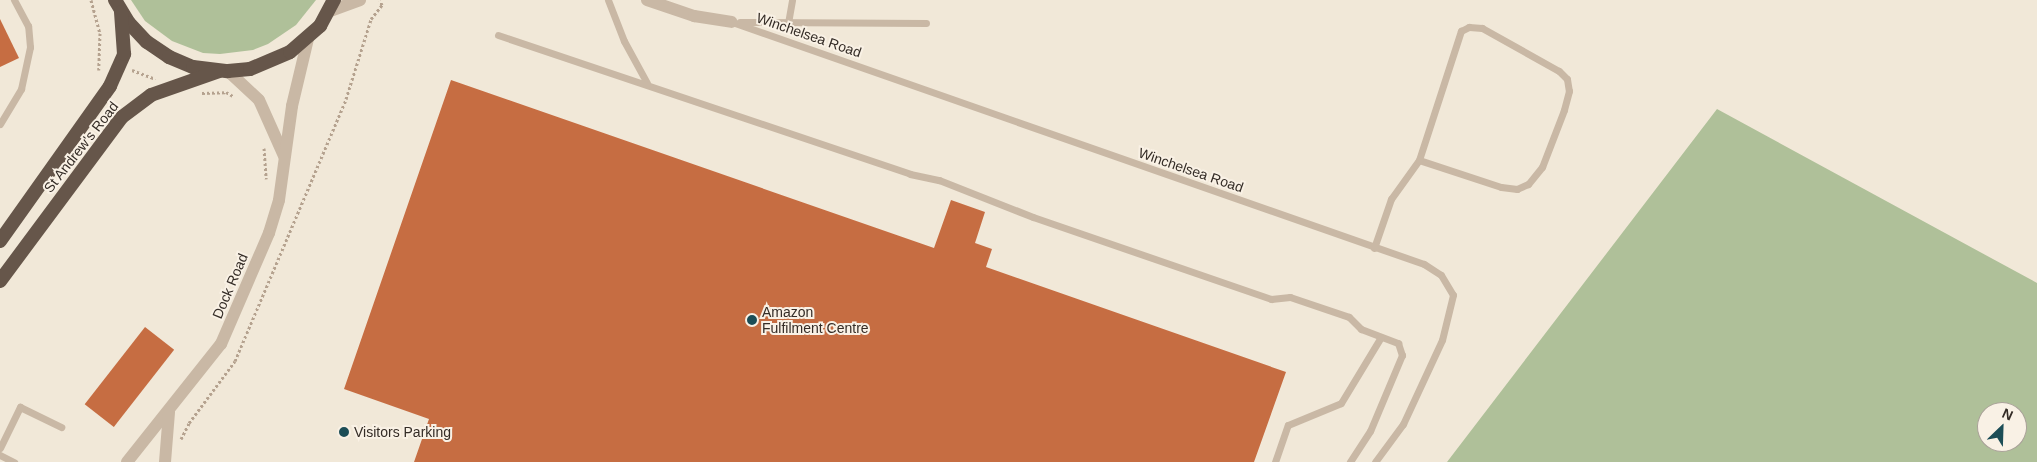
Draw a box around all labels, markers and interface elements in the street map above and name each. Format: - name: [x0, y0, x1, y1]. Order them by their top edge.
- street label: Winchelsea Road: [754, 9, 864, 61]
- street label: St Andrew's Road: [40, 98, 122, 196]
- street label: Winchelsea Road: [1136, 144, 1246, 196]
- street label: Dock Road: [209, 251, 251, 321]
- place label: Amazon Fulfilment Centre: [762, 304, 869, 336]
- marker: Amazon Fulfilment Centre: [746, 314, 758, 326]
- north arrow: [1977, 402, 2027, 452]
- text: N: [2000, 405, 2016, 424]
- place label: Visitors Parking: [354, 424, 451, 440]
- marker: Visitors Parking: [338, 426, 350, 438]

